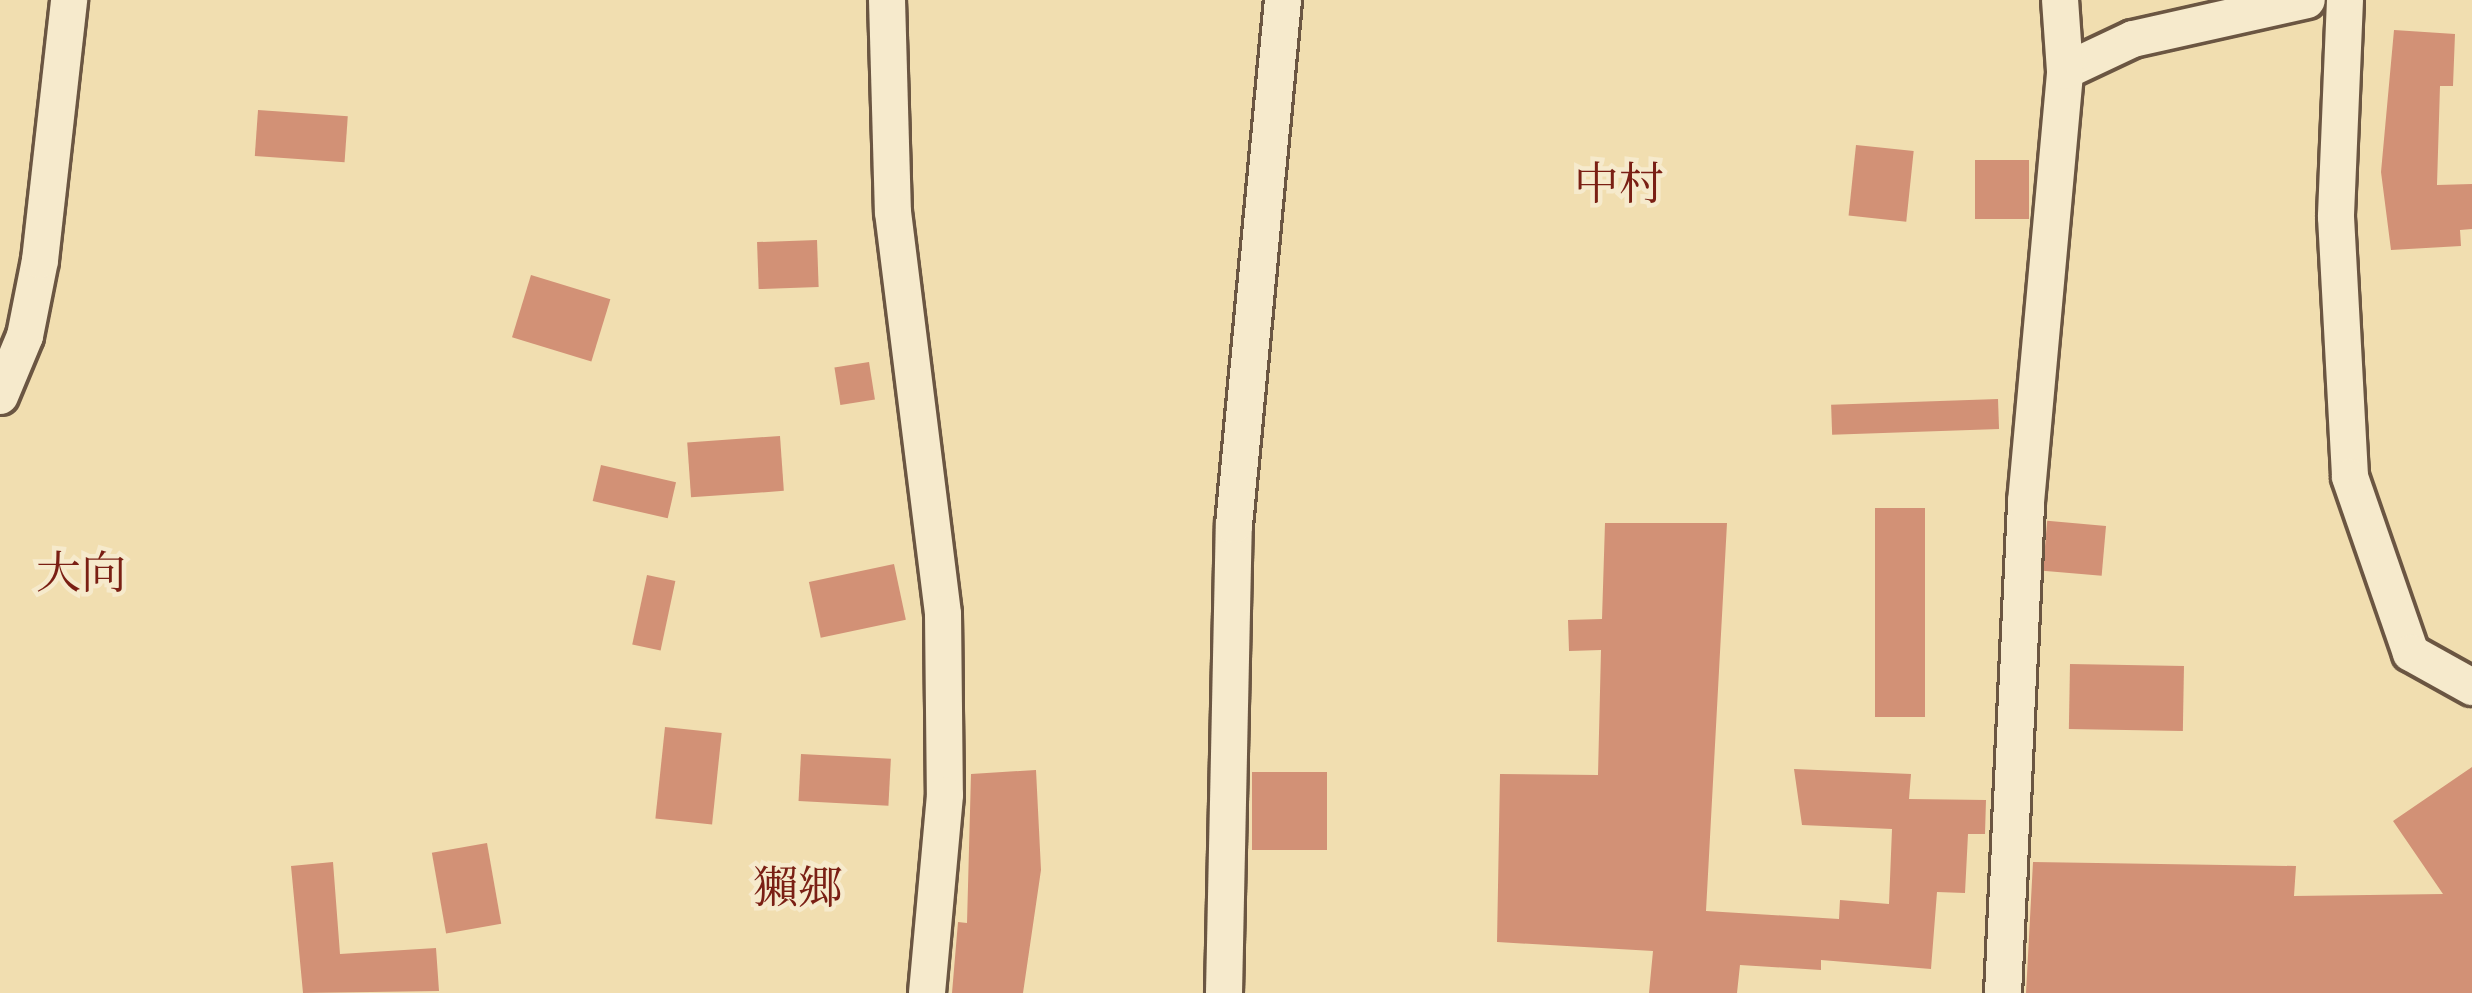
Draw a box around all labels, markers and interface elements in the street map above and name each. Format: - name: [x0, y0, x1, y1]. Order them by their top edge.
- district label: 中村: [1574, 160, 1664, 214]
- district label: 大向: [36, 549, 126, 603]
- district label: 獺郷: [753, 864, 843, 918]

